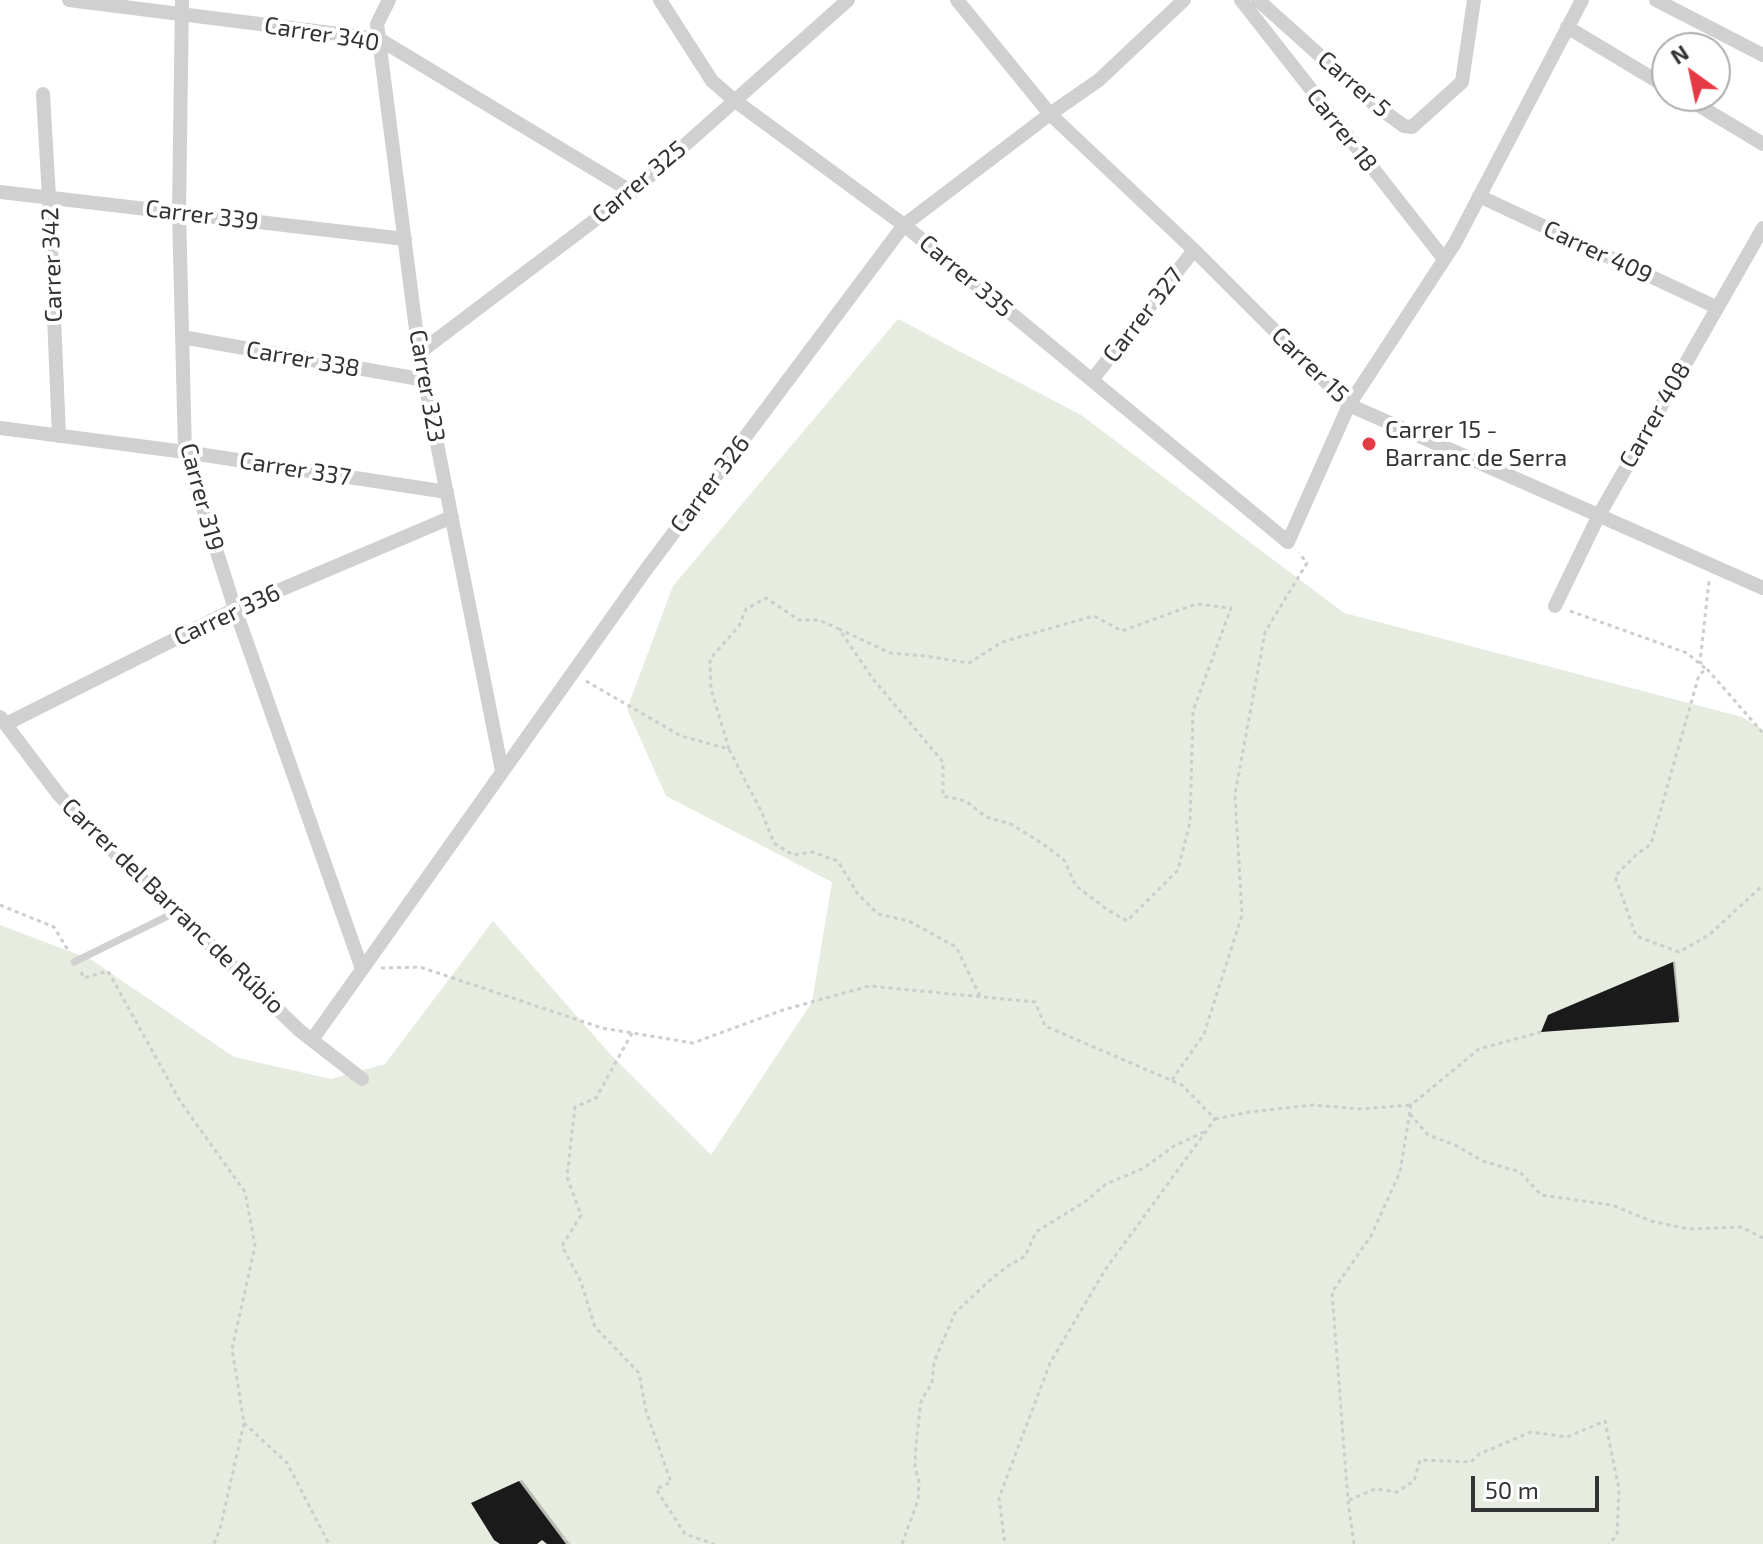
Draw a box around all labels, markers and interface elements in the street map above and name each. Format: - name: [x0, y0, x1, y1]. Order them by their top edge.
- street label: Carrer 340: [262, 11, 382, 57]
- north arrow: [1651, 32, 1731, 112]
- text: N: [1665, 38, 1693, 69]
- street label: Carrer 5: [1312, 45, 1396, 123]
- street label: Carrer 18: [1301, 83, 1383, 177]
- street label: Carrer 325: [586, 135, 692, 229]
- street label: Carrer 339: [144, 194, 260, 236]
- street label: Carrer 342: [36, 207, 68, 323]
- street label: Carrer 409: [1539, 214, 1657, 290]
- street label: Carrer 335: [913, 229, 1019, 323]
- street label: Carrer 327: [1097, 262, 1189, 368]
- street label: Carrer 15: [1265, 321, 1355, 409]
- street label: Carrer 323: [403, 327, 451, 445]
- street label: Carrer 338: [244, 335, 362, 383]
- street label: Carrer 408: [1613, 357, 1697, 473]
- place label: Carrer 15 - Barranc de Serra: [1385, 416, 1567, 472]
- street label: Carrer 326: [664, 430, 756, 538]
- marker: Carrer 15 - Barranc de Serra: [1360, 435, 1378, 453]
- street label: Carrer 319: [174, 440, 230, 554]
- street label: Carrer 337: [237, 446, 353, 492]
- street label: Carrer 336: [169, 578, 285, 652]
- street label: Carrer del Barranc de Rúbio: [56, 792, 290, 1020]
- scale bar: [1475, 1460, 1603, 1510]
- text: 50 m: [1485, 1475, 1539, 1504]

